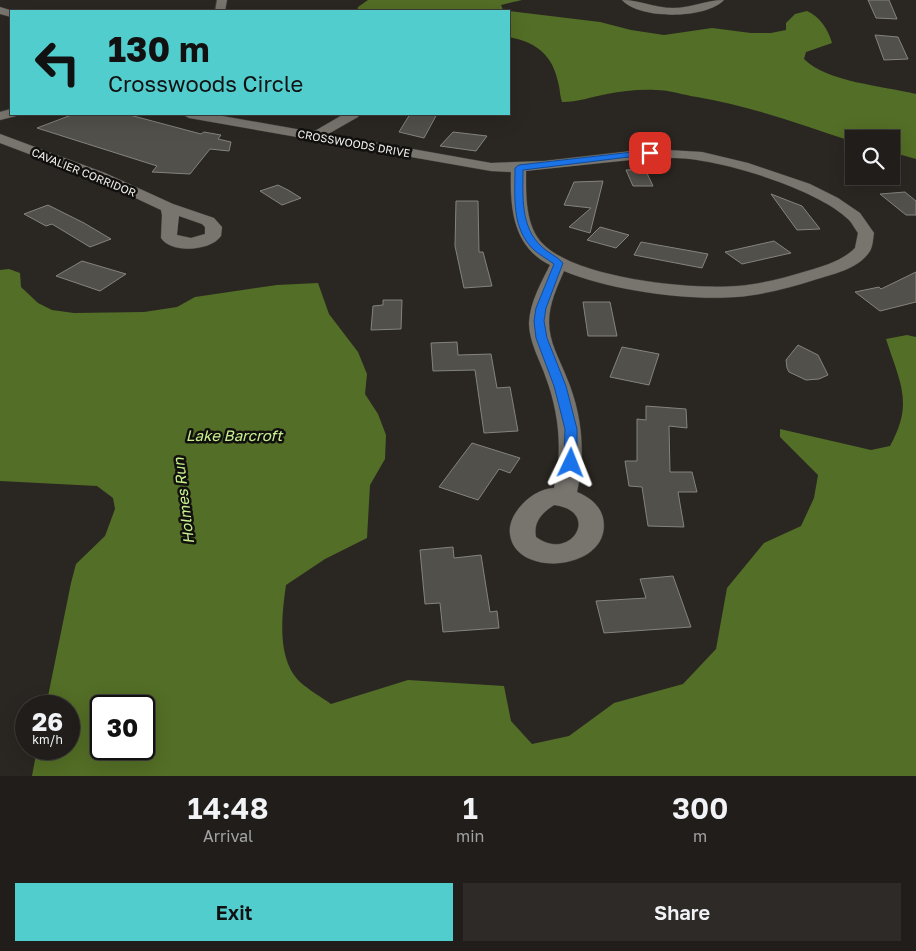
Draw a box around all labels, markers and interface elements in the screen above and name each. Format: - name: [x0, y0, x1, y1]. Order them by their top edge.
- text: 130 m: [108, 28, 210, 70]
- icon: left: [25, 30, 90, 95]
- text: Crosswoods Circle: [108, 70, 303, 97]
- street label: CROSSWOODS DRIVE: [297, 127, 412, 159]
- map controls: [845, 130, 900, 185]
- button: search: [845, 130, 900, 185]
- pin: [629, 132, 671, 174]
- icon: arrive: [636, 139, 664, 167]
- street label: CAVALIER CORRIDOR: [30, 145, 138, 199]
- water label: Lake Barcroft: [186, 426, 284, 444]
- position arrow: [544, 436, 596, 488]
- water label: Holmes Run: [169, 456, 197, 545]
- speed limit sign: 30: [90, 695, 155, 760]
- text: 26: [32, 706, 63, 737]
- text: km/h: [32, 732, 63, 747]
- text: 14:48: [188, 790, 269, 826]
- text: 1: [463, 790, 478, 826]
- text: 300: [672, 790, 728, 826]
- text: Arrival: [203, 826, 253, 846]
- text: min: [456, 826, 484, 846]
- text: m: [693, 826, 707, 846]
- button: Exit: [15, 883, 453, 941]
- button: Share: [463, 883, 901, 941]

